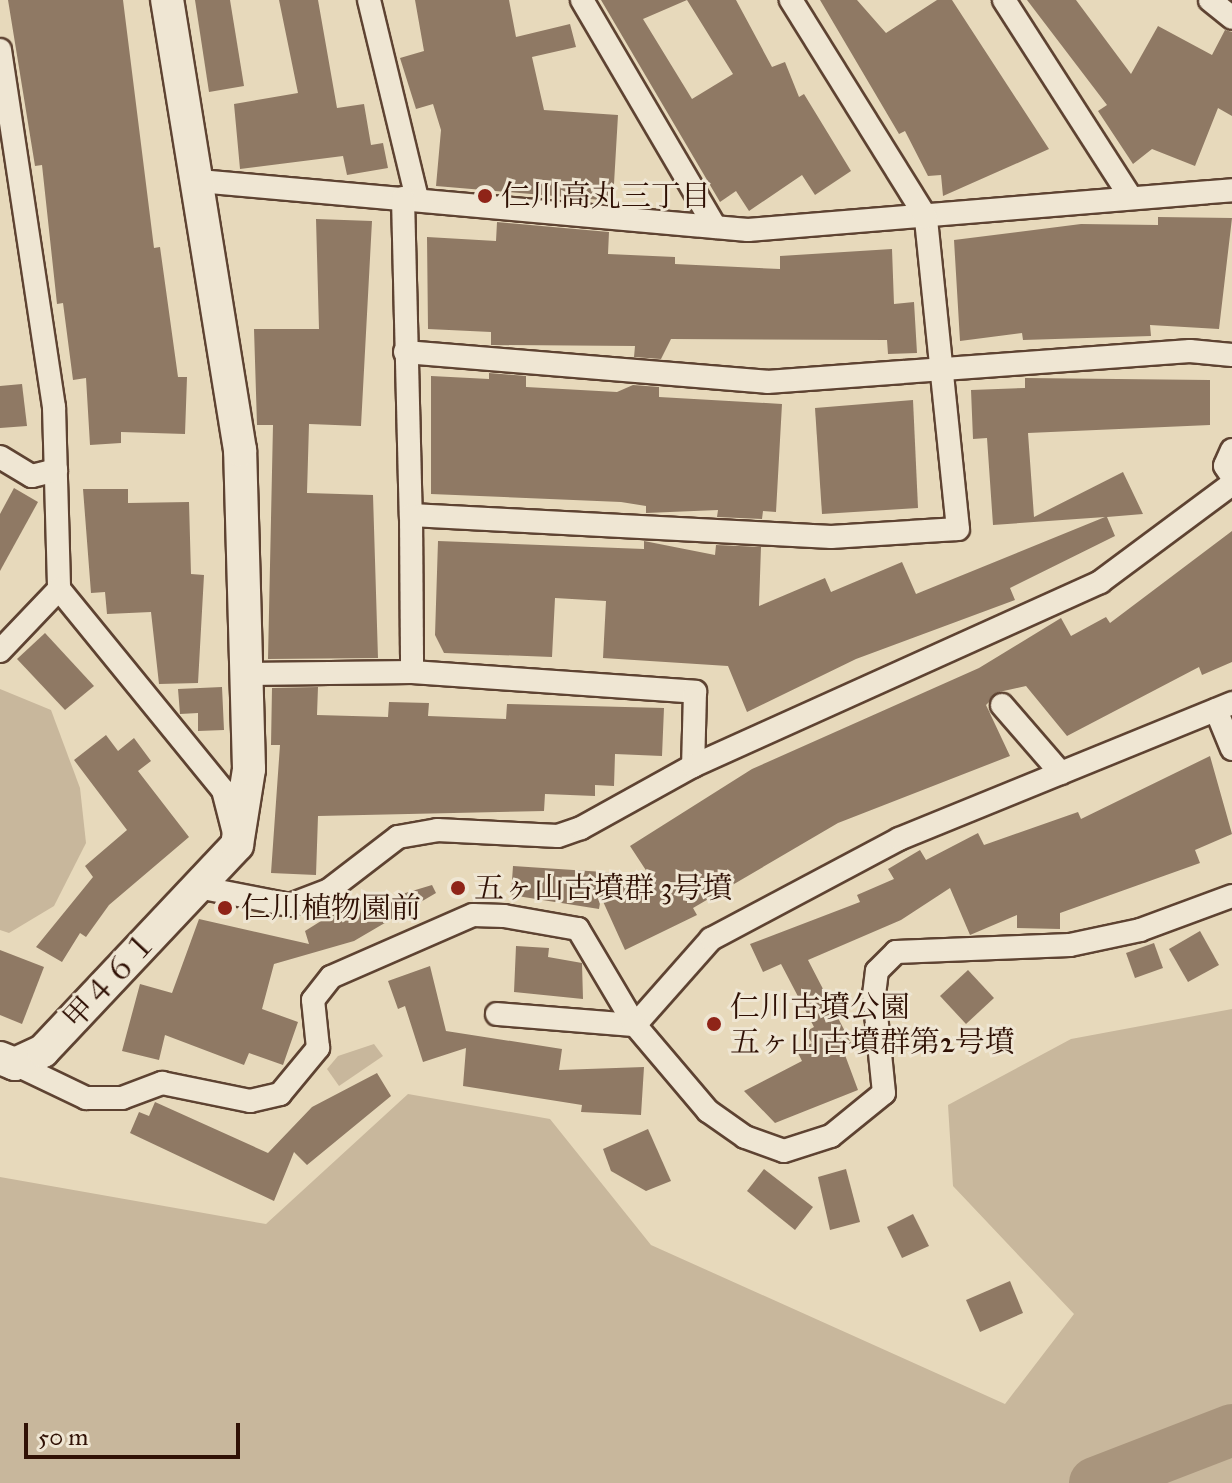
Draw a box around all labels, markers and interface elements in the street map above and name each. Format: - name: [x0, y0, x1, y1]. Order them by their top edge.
- place label: 仁川高丸三丁目: [501, 178, 711, 214]
- marker: 仁川高丸三丁目: [476, 187, 494, 205]
- place label: 五ヶ山古墳群 3号墳: [474, 870, 732, 906]
- marker: 五ヶ山古墳群 3号墳: [449, 879, 467, 897]
- place label: 仁川植物園前: [241, 890, 421, 926]
- marker: 仁川植物園前: [216, 899, 234, 917]
- street label: 甲４６１: [56, 924, 164, 1036]
- place label: 仁川古墳公園 五ヶ山古墳群第2号墳: [730, 989, 1015, 1060]
- marker: 仁川古墳公園 五ヶ山古墳群第2号墳: [705, 1015, 723, 1033]
- scale bar: [28, 1407, 244, 1457]
- text: 50 m: [38, 1422, 88, 1452]

